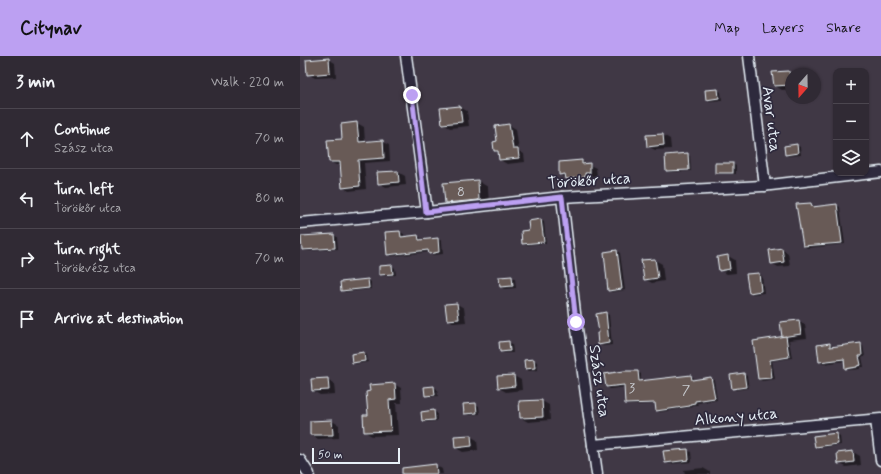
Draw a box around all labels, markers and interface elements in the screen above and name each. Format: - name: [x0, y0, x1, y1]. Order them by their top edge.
- text: Citynav: [20, 16, 82, 41]
- text: Map: [714, 19, 740, 37]
- text: Layers: [762, 19, 804, 37]
- text: Share: [826, 19, 861, 37]
- north arrow: [785, 68, 821, 104]
- map controls: [833, 68, 869, 176]
- button: +: [833, 68, 869, 104]
- text: 3 min: [16, 71, 55, 93]
- text: Walk · 220 m: [211, 74, 284, 91]
- street label: Avar utca: [757, 85, 785, 153]
- route end: [403, 86, 421, 104]
- button: −: [833, 104, 869, 140]
- text: Continue: [54, 120, 110, 140]
- icon: ahead: [16, 128, 38, 150]
- text: 70 m: [255, 130, 284, 147]
- text: Szász utca: [54, 140, 113, 157]
- button: layers: [833, 140, 869, 176]
- street label: Törökőr utca: [547, 168, 631, 194]
- text: Turn left: [54, 180, 114, 200]
- house number: 8: [457, 183, 465, 201]
- icon: left: [16, 188, 38, 210]
- text: 80 m: [255, 190, 284, 207]
- text: Törökőr utca: [54, 200, 121, 217]
- text: Turn right: [54, 240, 121, 260]
- icon: right: [16, 248, 38, 270]
- text: 70 m: [255, 250, 284, 267]
- text: Törökvész utca: [54, 260, 136, 277]
- icon: arrive: [16, 308, 38, 330]
- text: Arrive at destination: [54, 309, 183, 329]
- route start: [567, 313, 585, 331]
- street label: Szász utca: [584, 343, 615, 419]
- house number: 3: [629, 379, 635, 397]
- house number: 7: [682, 381, 691, 399]
- street label: Alkony utca: [694, 403, 778, 431]
- scale bar: [312, 446, 400, 465]
- text: 50 m: [318, 448, 343, 462]

